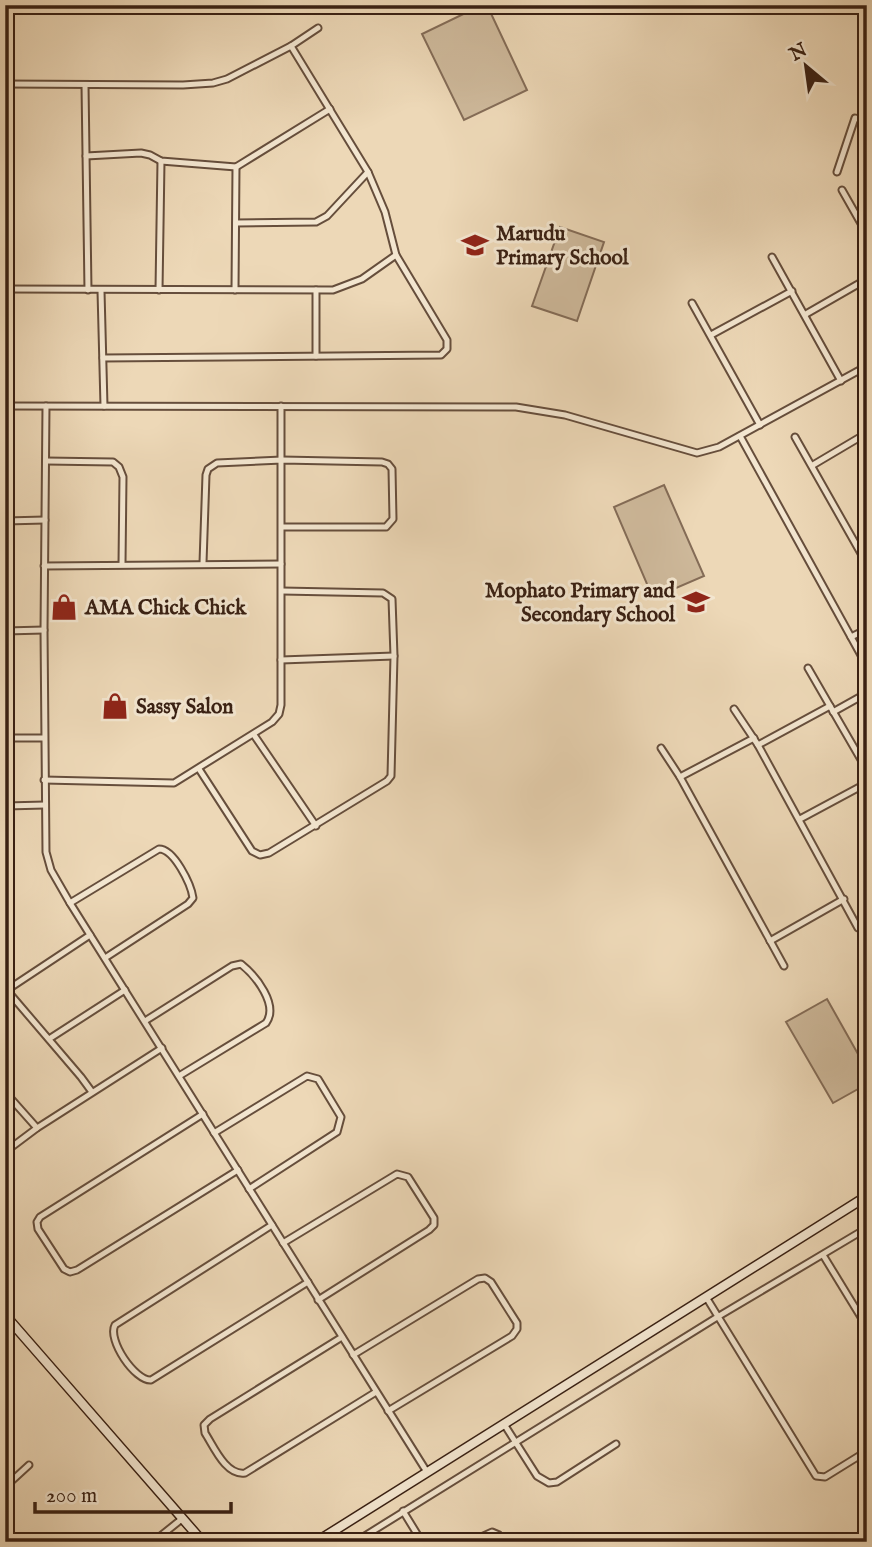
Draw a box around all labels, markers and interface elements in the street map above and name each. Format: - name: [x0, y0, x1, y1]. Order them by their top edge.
- north arrow: [770, 32, 840, 102]
- text: N: [785, 38, 812, 68]
- place label: Marudu Primary School: [496, 221, 630, 272]
- school or university icon: Marudu Primary School: [460, 230, 490, 260]
- place label: Mophato Primary and Secondary School: [485, 578, 676, 629]
- school or university icon: Mophato Primary and Secondary School: [681, 587, 711, 617]
- shop icon: AMA Chick Chick: [49, 592, 79, 622]
- place label: AMA Chick Chick: [84, 595, 247, 622]
- shop icon: Sassy Salon: [100, 691, 130, 721]
- place label: Sassy Salon: [136, 694, 233, 721]
- scale bar: [35, 1470, 231, 1514]
- text: 200 m: [46, 1483, 97, 1510]

